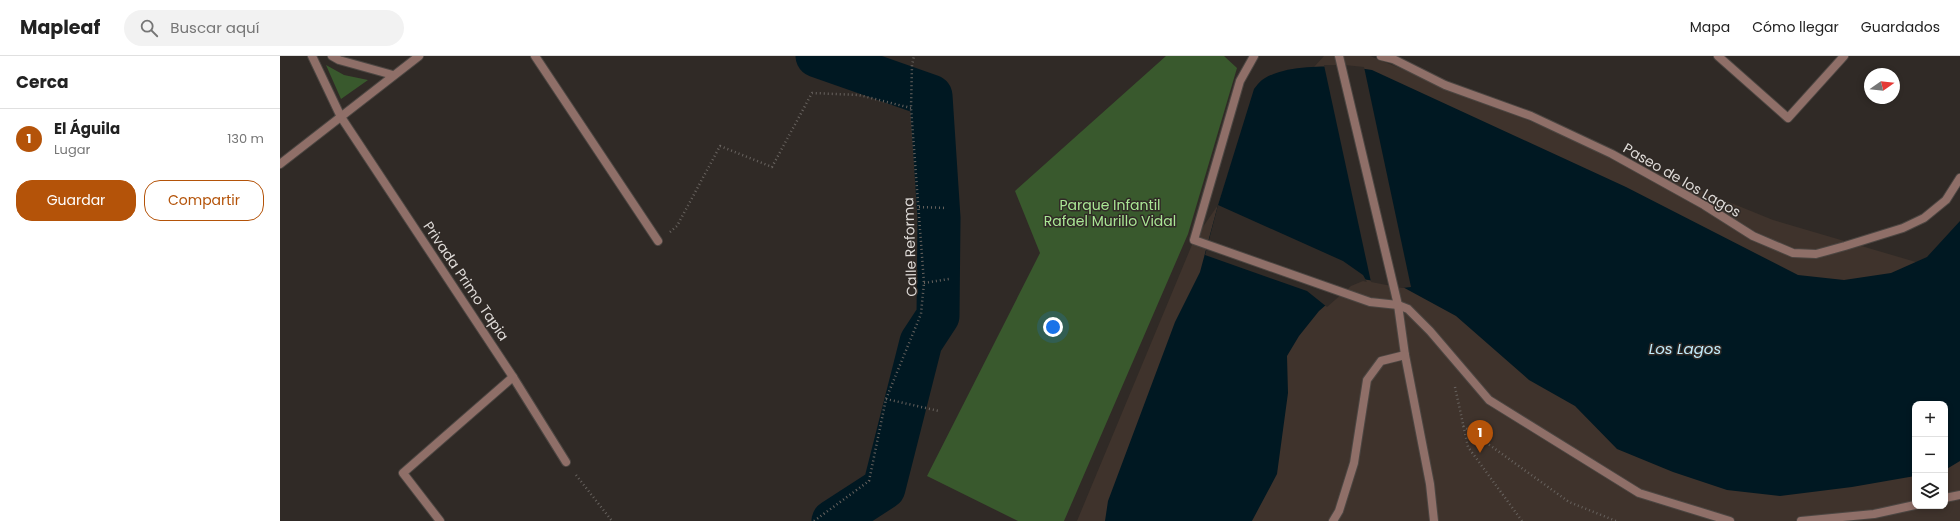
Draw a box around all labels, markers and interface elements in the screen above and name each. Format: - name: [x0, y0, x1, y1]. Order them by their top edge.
- search box: [124, 10, 404, 46]
- text: Mapleaf: [20, 14, 100, 41]
- icon: search: [138, 17, 160, 39]
- text: Buscar aquí: [170, 17, 259, 38]
- text: Mapa: [1690, 17, 1730, 37]
- text: Cómo llegar: [1752, 17, 1839, 37]
- text: Guardados: [1861, 17, 1940, 37]
- north arrow: [1864, 68, 1900, 104]
- text: Cerca: [16, 70, 69, 94]
- text: El Águila: [54, 118, 120, 139]
- text: 1: [27, 129, 31, 148]
- text: 130 m: [227, 129, 264, 148]
- street label: Paseo de los Lagos: [1619, 138, 1745, 222]
- text: Lugar: [54, 140, 90, 159]
- button: Guardar: [16, 180, 136, 221]
- button: Compartir: [144, 180, 264, 221]
- park label: Parque Infantil Rafael Murillo Vidal: [1044, 195, 1176, 231]
- street label: Calle Reforma: [898, 197, 922, 297]
- street label: Privada Primo Tapia: [419, 217, 513, 345]
- your location: [1043, 317, 1063, 337]
- water label: Los Lagos: [1649, 338, 1721, 359]
- map controls: [1912, 401, 1948, 509]
- button: +: [1912, 401, 1948, 437]
- pin: 1: [1467, 420, 1493, 453]
- button: −: [1912, 437, 1948, 473]
- button: layers: [1912, 473, 1948, 509]

